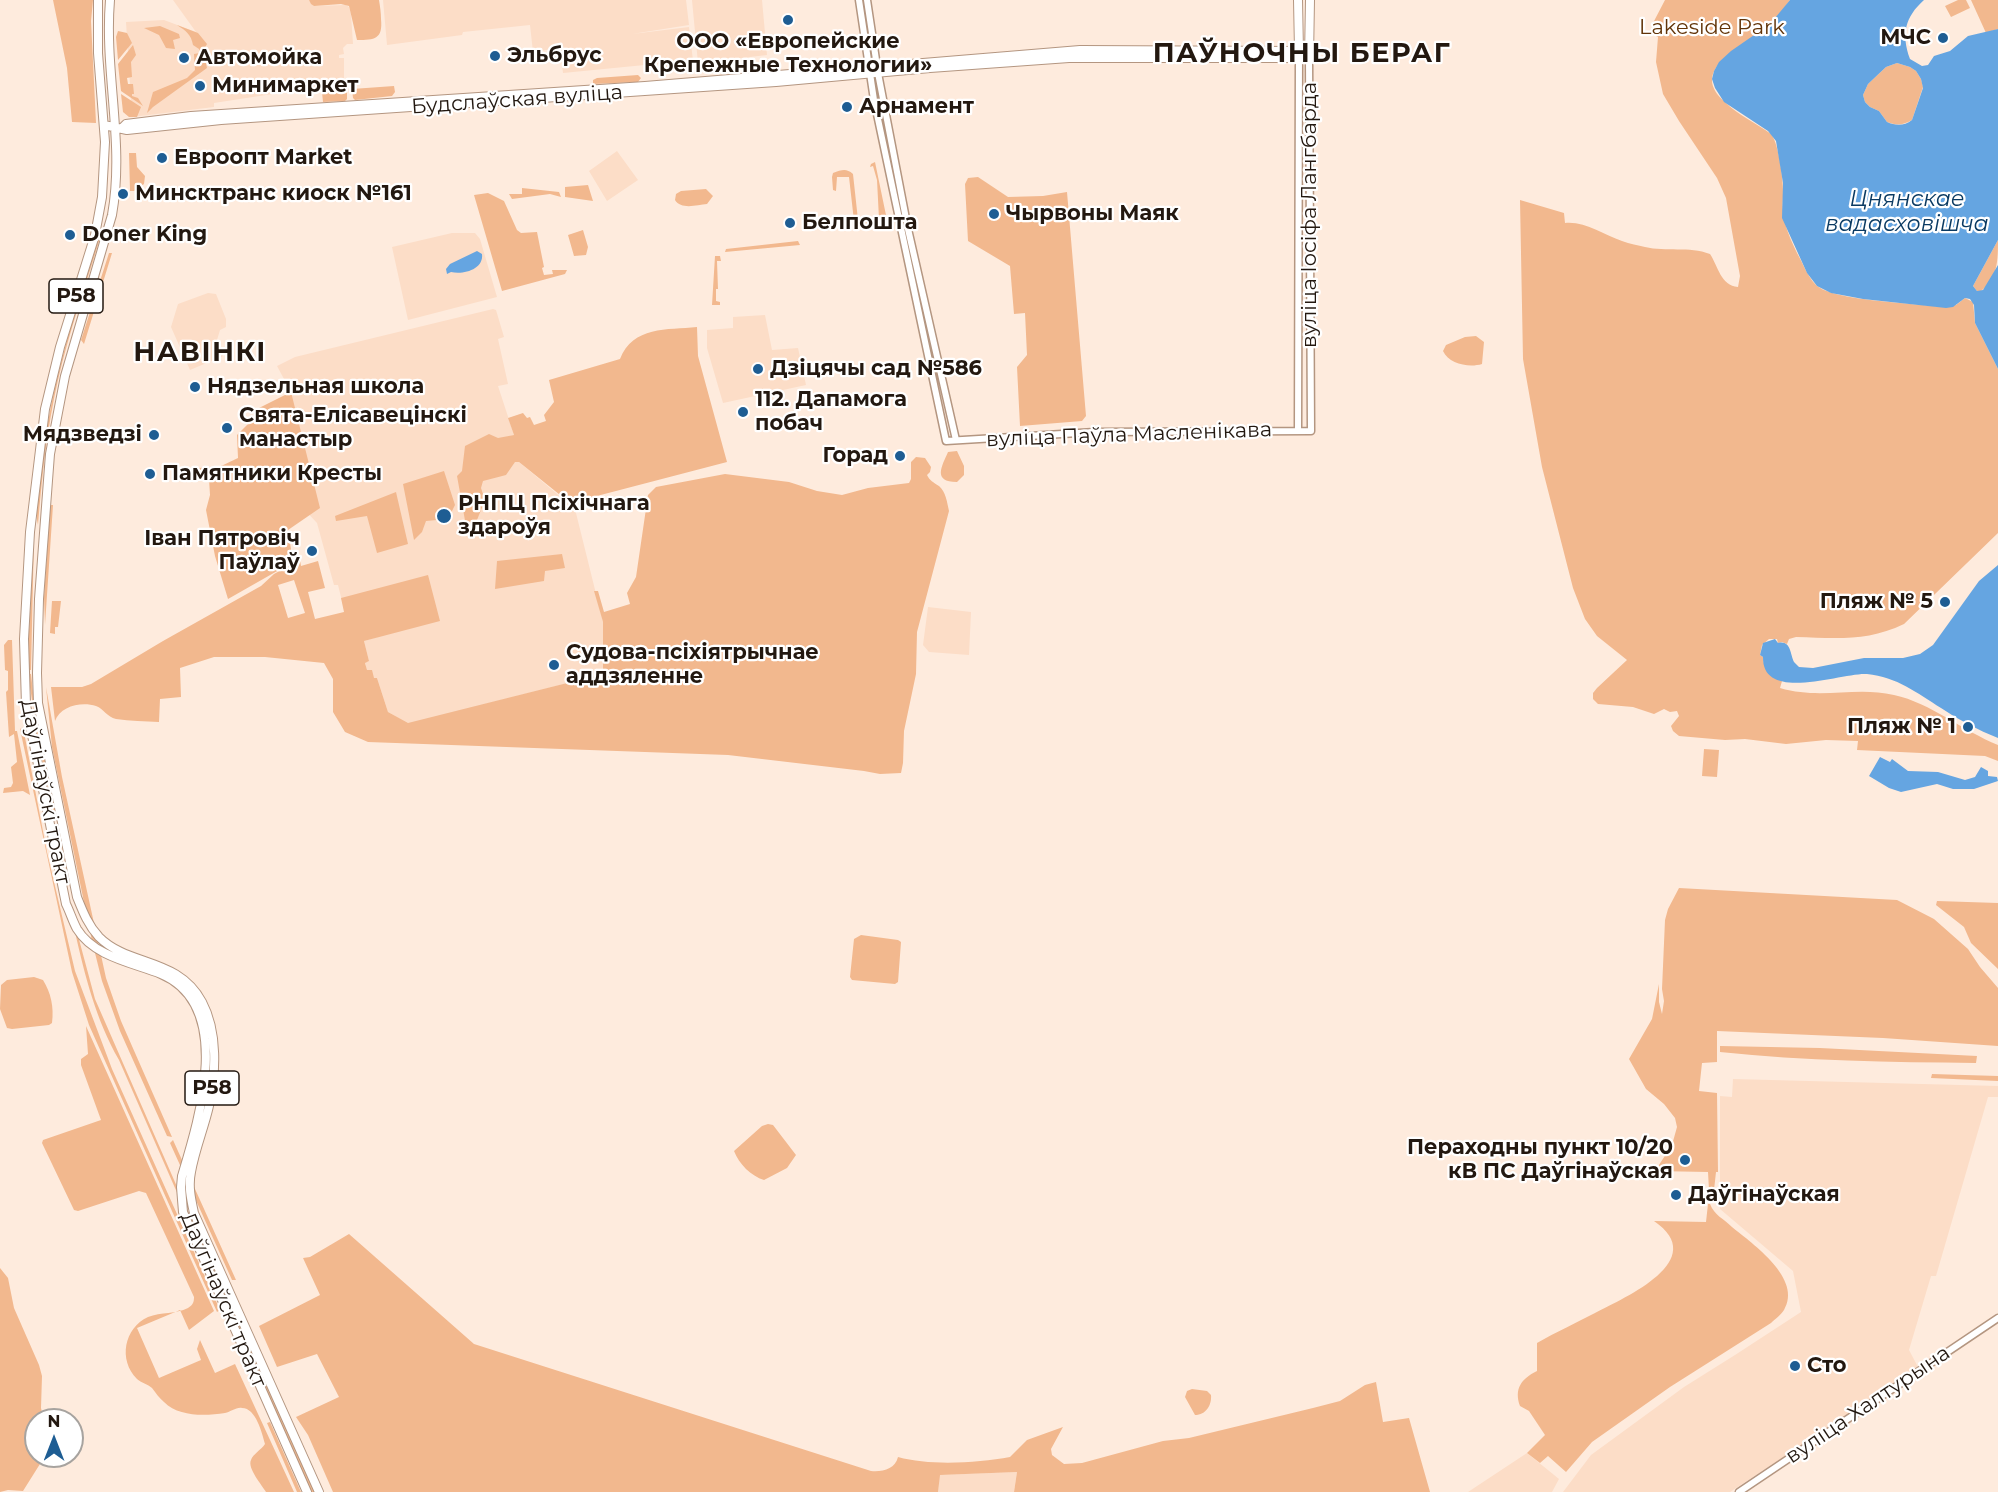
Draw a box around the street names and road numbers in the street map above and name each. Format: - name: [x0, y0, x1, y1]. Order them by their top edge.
- street label: Будслаўская вуліца: [410, 80, 624, 120]
- street label: вуліца Іосіфа Лангбарда: [1297, 82, 1323, 348]
- road number: Р58: [49, 279, 103, 313]
- street label: вуліца Паўла Масленікава: [986, 417, 1272, 453]
- street label: Даўгінаўскі тракт: [15, 697, 75, 887]
- road number: Р58: [185, 1071, 239, 1105]
- street label: Даўгінаўскі тракт: [175, 1209, 271, 1391]
- street label: вуліца Халтурына: [1781, 1341, 1955, 1469]

